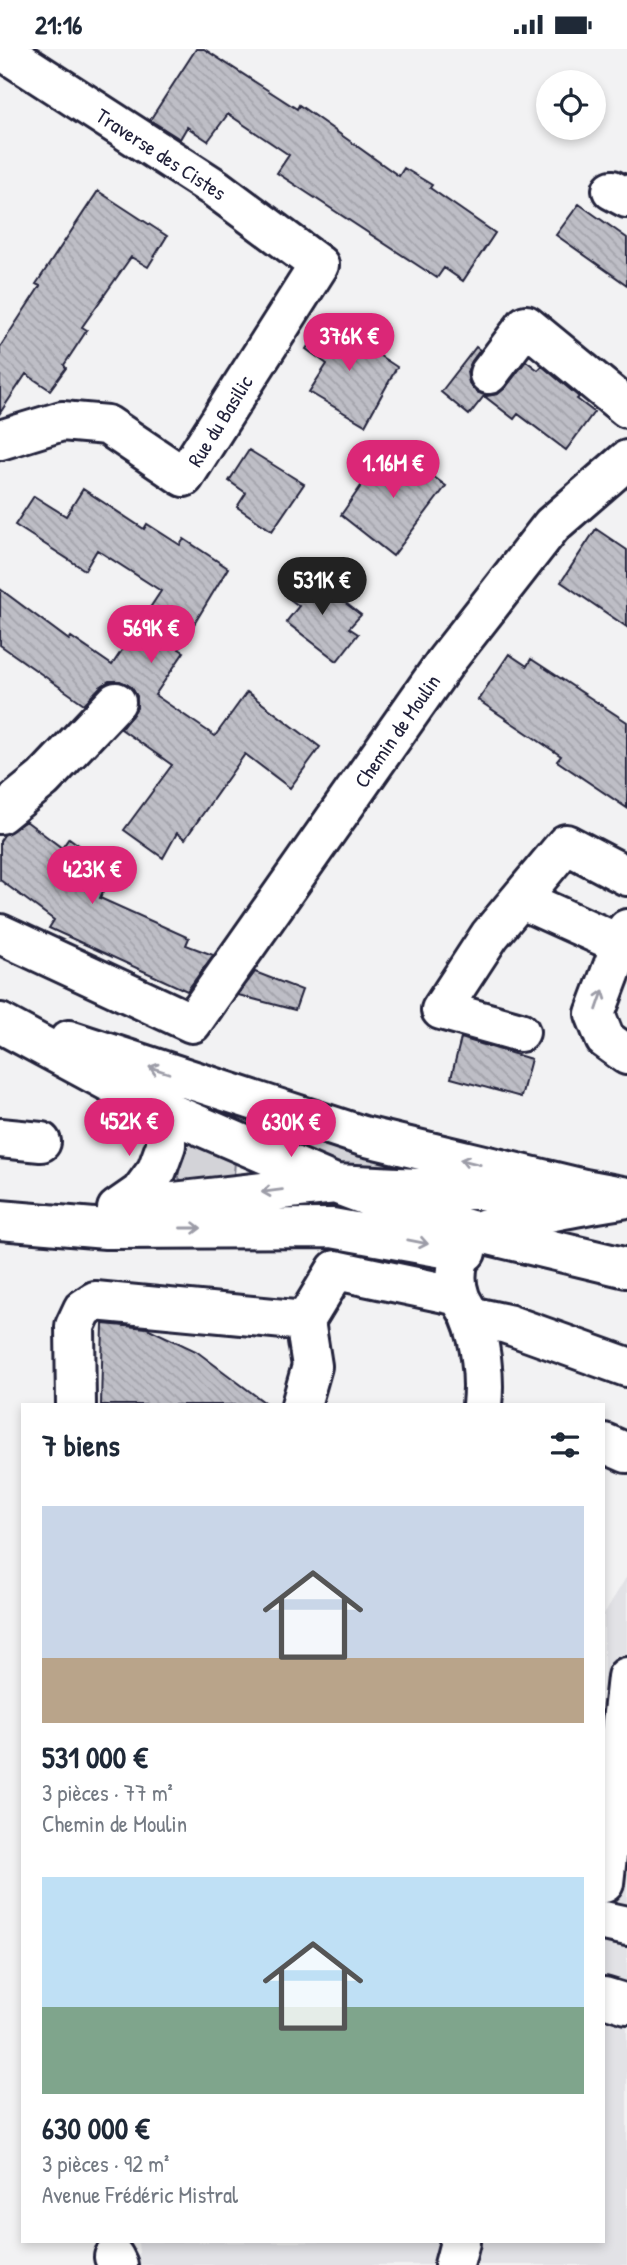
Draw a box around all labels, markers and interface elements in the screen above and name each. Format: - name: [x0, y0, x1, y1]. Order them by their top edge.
- text: 21:16: [35, 7, 82, 42]
- map controls: [536, 70, 606, 140]
- button: locate: [536, 70, 606, 140]
- street label: Traverse des Cistes: [90, 101, 232, 207]
- pin: 376K €: [292, 313, 406, 373]
- text: 376K €: [319, 320, 379, 351]
- street label: Rue du Basilic: [181, 369, 260, 472]
- pin: 1.16M €: [328, 441, 458, 500]
- text: 1.16M €: [363, 447, 423, 478]
- pin: 531K €: [265, 557, 379, 617]
- text: 531K €: [294, 564, 350, 595]
- pin: 569K €: [94, 605, 208, 665]
- text: 569K €: [123, 612, 179, 643]
- street label: Chemin de Moulin: [347, 668, 447, 794]
- pin: 423K €: [35, 847, 149, 906]
- text: 423K €: [63, 853, 121, 884]
- one-way arrow: [595, 990, 607, 1012]
- one-way arrow: [148, 1062, 170, 1075]
- pin: 452K €: [72, 1099, 186, 1158]
- pin: 630K €: [234, 1099, 348, 1159]
- text: 452K €: [100, 1105, 158, 1136]
- text: 630K €: [262, 1106, 320, 1137]
- one-way arrow: [459, 1155, 482, 1168]
- one-way arrow: [261, 1185, 284, 1198]
- one-way arrow: [180, 1222, 203, 1235]
- one-way arrow: [406, 1236, 429, 1249]
- text: 7 biens: [42, 1425, 120, 1465]
- icon: filters: [546, 1426, 584, 1464]
- icon: home: [250, 1552, 376, 1678]
- text: 531 000 €: [42, 1737, 148, 1777]
- text: 3 pièces · 77 m²: [42, 1777, 173, 1808]
- text: Chemin de Moulin: [42, 1808, 187, 1839]
- icon: home: [250, 1923, 376, 2049]
- text: 630 000 €: [42, 2108, 149, 2148]
- text: 3 pièces · 92 m²: [42, 2148, 169, 2179]
- text: Avenue Frédéric Mistral: [42, 2179, 238, 2210]

